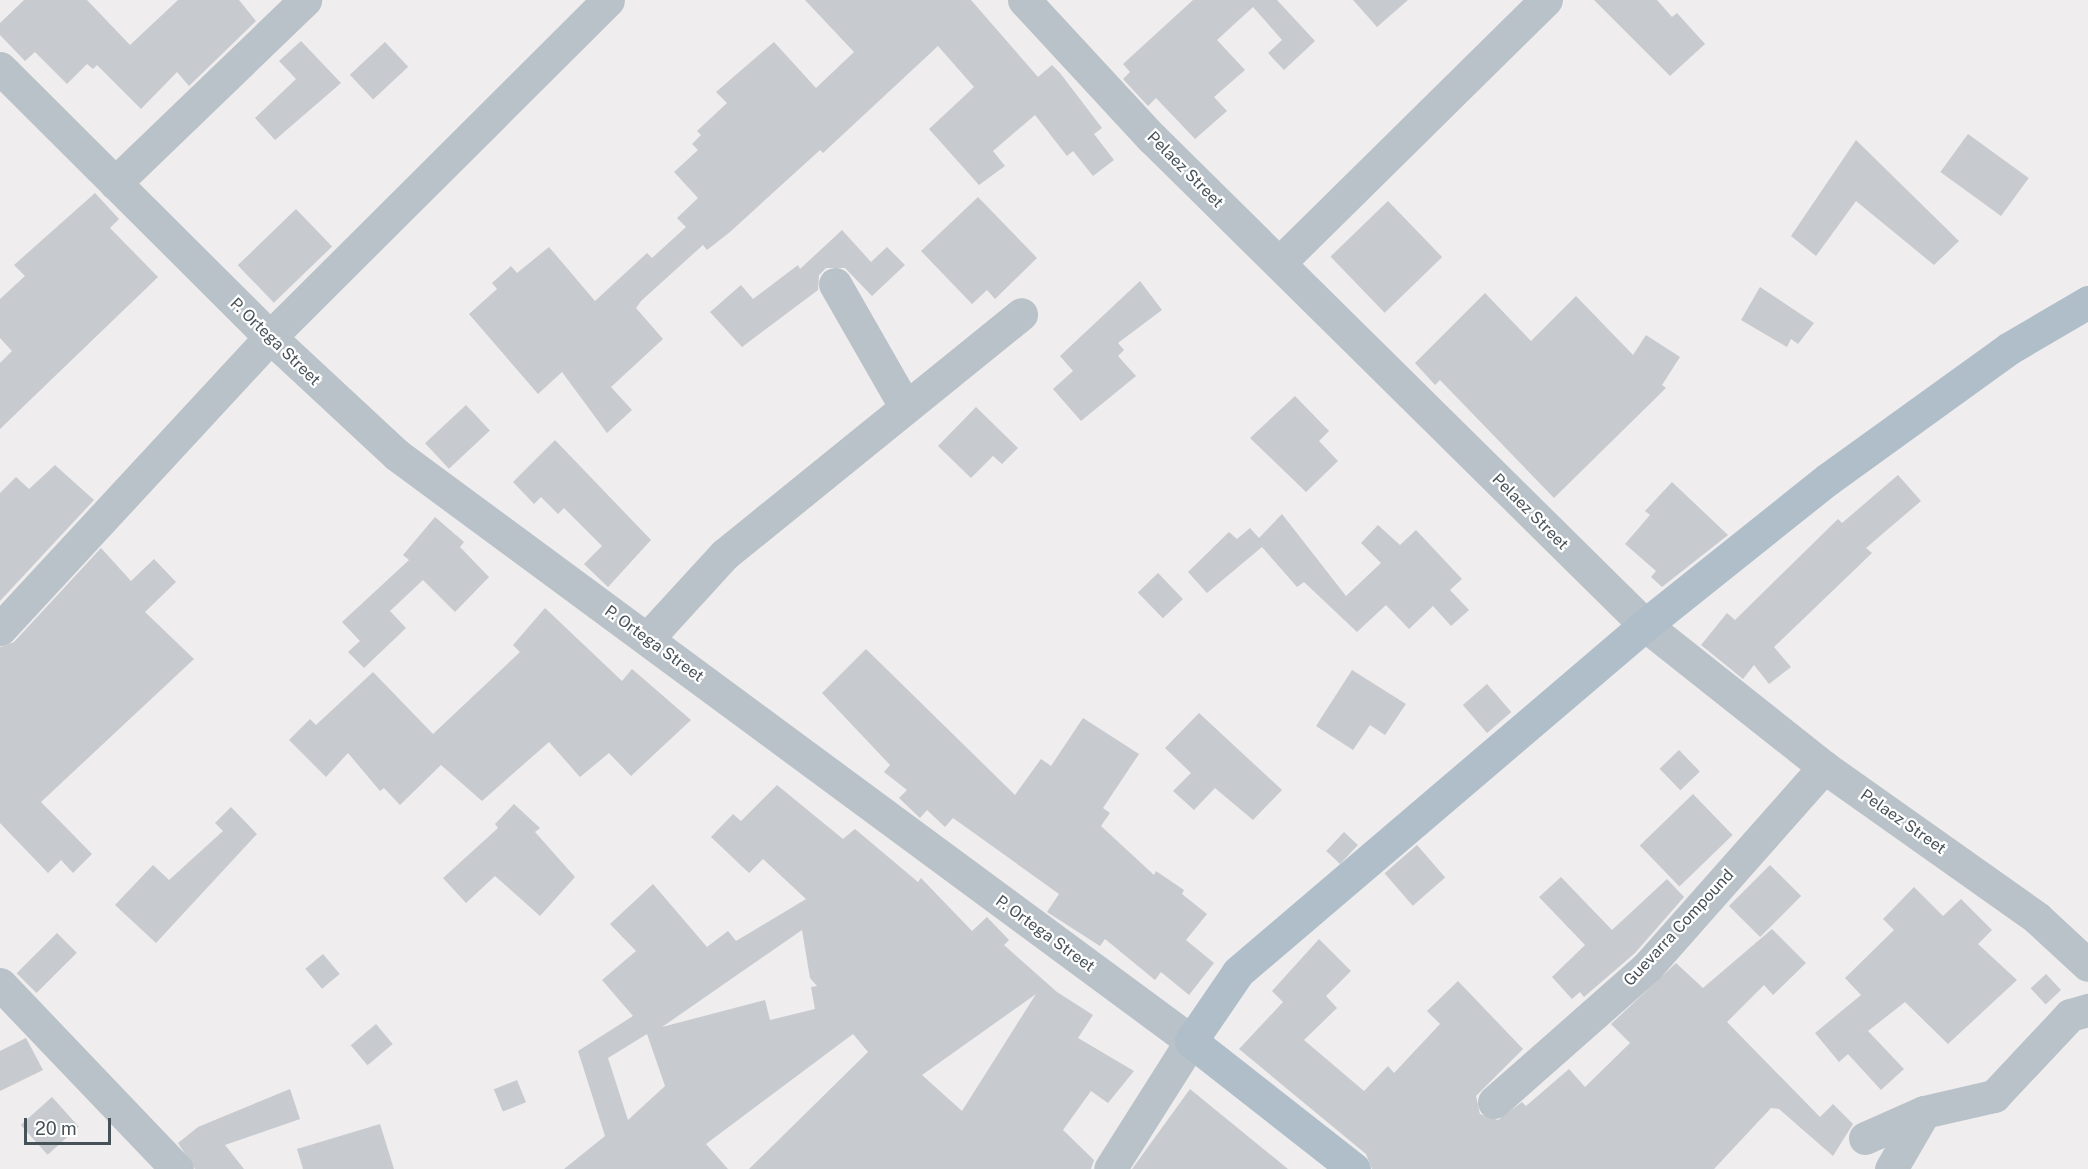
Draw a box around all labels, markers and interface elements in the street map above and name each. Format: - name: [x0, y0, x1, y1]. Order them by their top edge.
- street label: Pelaez Street: [1143, 128, 1227, 212]
- street label: P. Ortega Street: [226, 294, 324, 390]
- street label: Pelaez Street: [1488, 470, 1572, 554]
- street label: P. Ortega Street: [601, 602, 707, 686]
- street label: Pelaez Street: [1857, 785, 1949, 859]
- street label: Guevarra Compound: [1620, 866, 1738, 990]
- street label: P. Ortega Street: [992, 892, 1098, 976]
- scale bar: [27, 1106, 114, 1144]
- text: 20 m: [35, 1118, 77, 1139]

